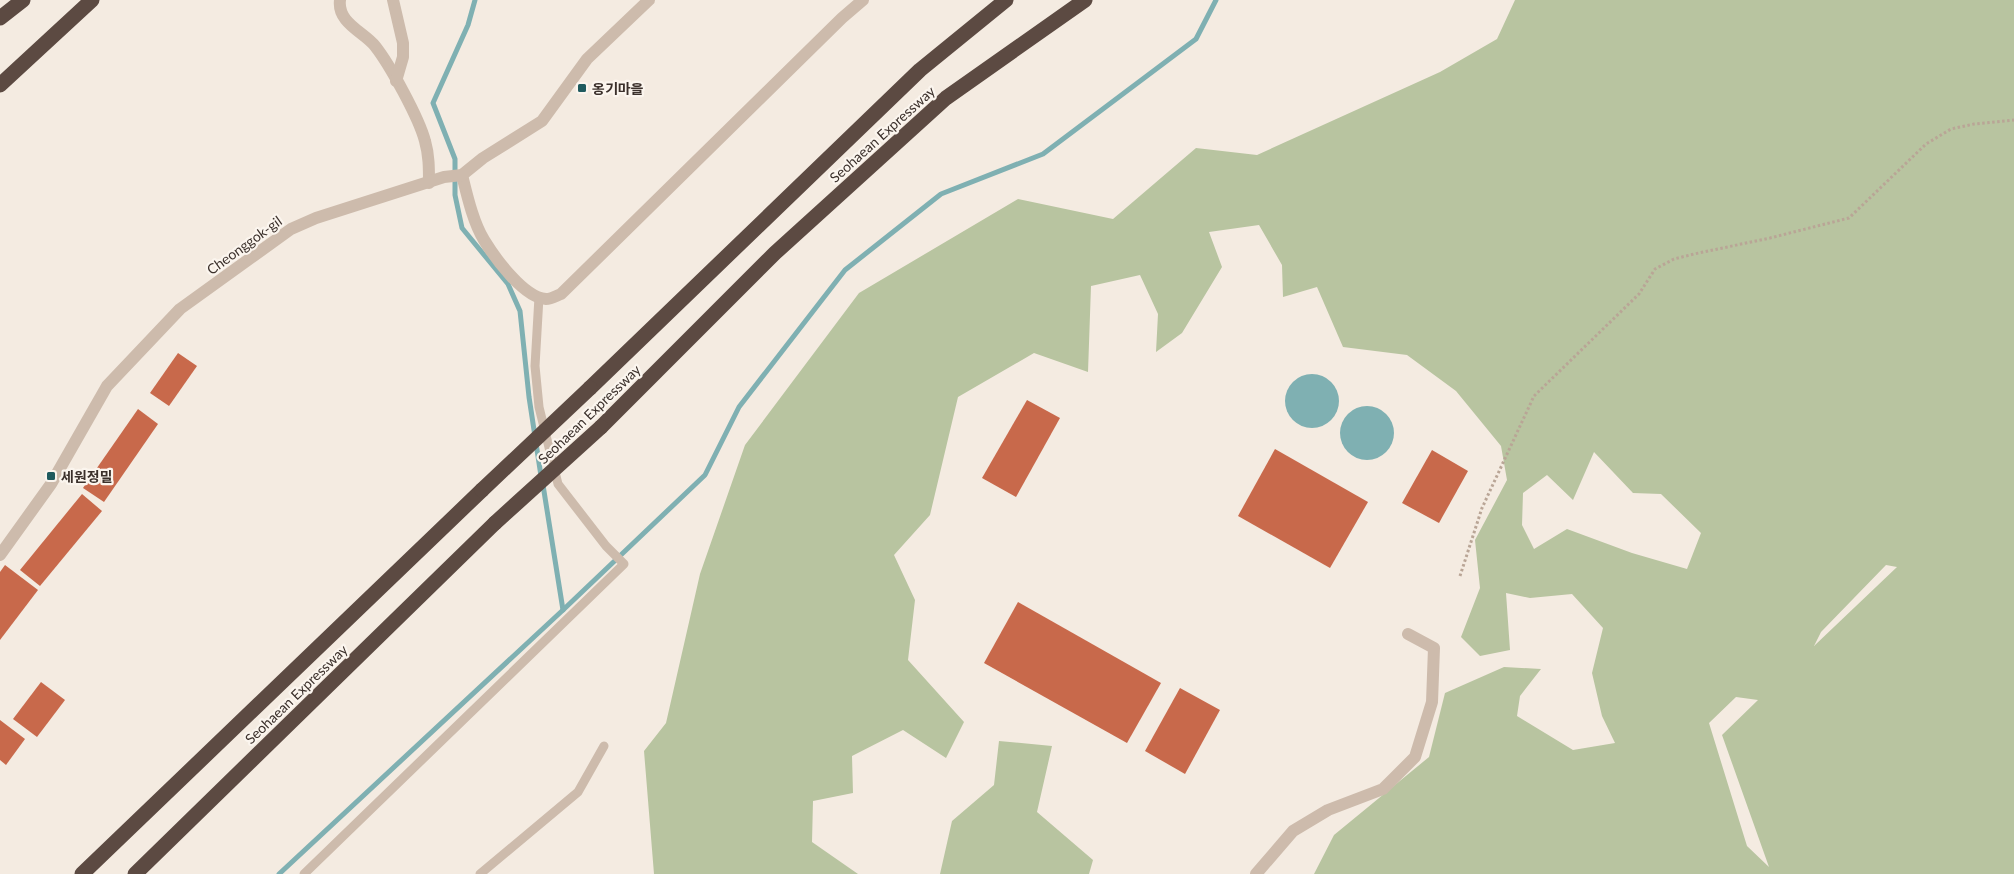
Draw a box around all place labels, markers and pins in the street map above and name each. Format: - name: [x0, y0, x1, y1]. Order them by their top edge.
- place label: 옹기마을: [592, 80, 644, 97]
- marker: 옹기마을: [576, 82, 588, 94]
- place label: 세원정밀: [61, 468, 113, 485]
- marker: 세원정밀: [45, 470, 57, 482]

